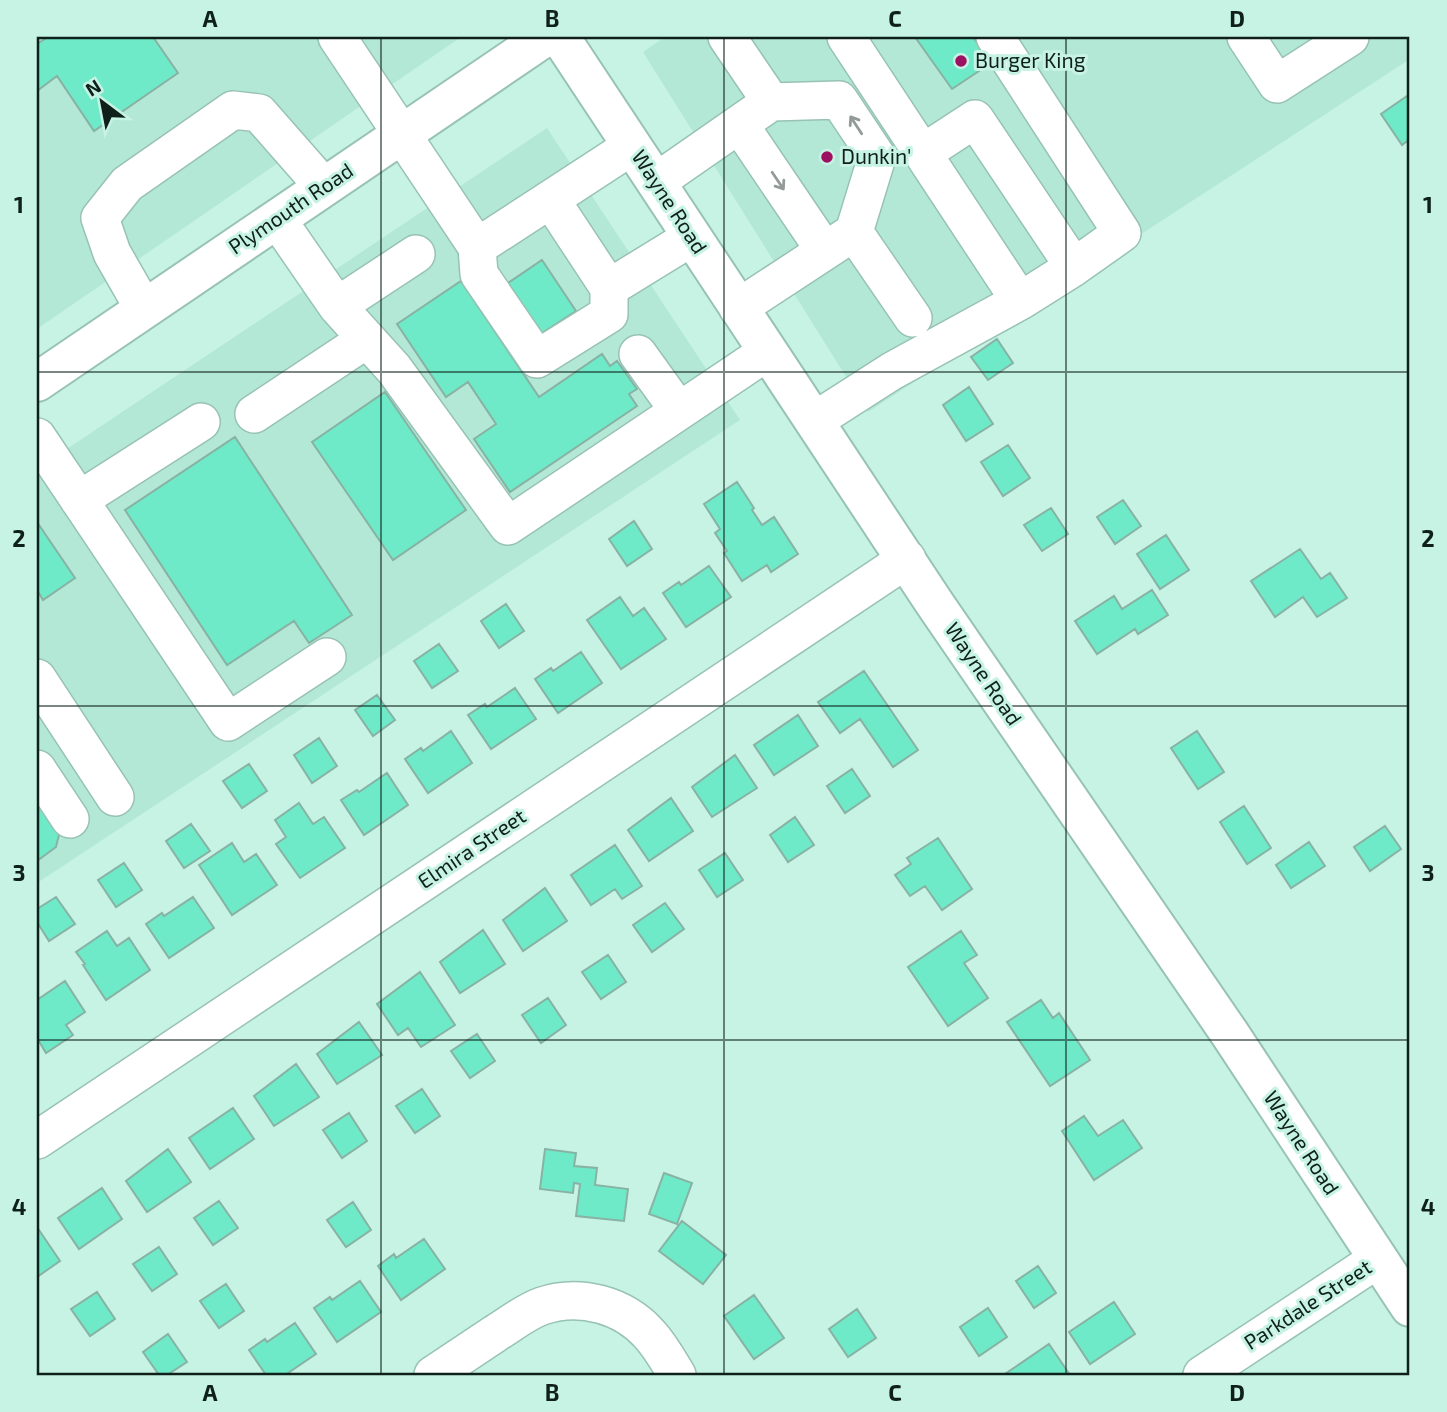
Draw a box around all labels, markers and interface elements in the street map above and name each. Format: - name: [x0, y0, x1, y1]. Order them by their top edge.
- text: A: [202, 4, 218, 32]
- text: B: [545, 4, 559, 32]
- text: C: [888, 4, 902, 32]
- text: D: [1229, 4, 1245, 32]
- place label: Burger King: [975, 47, 1086, 72]
- marker: Burger King: [953, 53, 969, 69]
- north arrow: [66, 66, 136, 136]
- text: N: [81, 74, 105, 101]
- one-way arrow: [849, 115, 863, 135]
- place label: Dunkin': [841, 143, 911, 168]
- street label: Wayne Road: [627, 145, 713, 258]
- marker: Dunkin': [819, 149, 835, 165]
- street label: Plymouth Road: [223, 157, 357, 259]
- one-way arrow: [771, 171, 785, 190]
- text: 1: [14, 190, 24, 218]
- text: 1: [1423, 190, 1433, 218]
- text: 2: [12, 524, 26, 552]
- text: 2: [1421, 524, 1435, 552]
- street label: Wayne Road: [941, 617, 1028, 729]
- street label: Elmira Street: [413, 803, 530, 893]
- text: 3: [12, 858, 26, 886]
- text: 3: [1421, 858, 1435, 886]
- street label: Wayne Road: [1259, 1086, 1345, 1199]
- text: 4: [12, 1192, 26, 1220]
- text: 4: [1421, 1192, 1435, 1220]
- street label: Parkdale Street: [1239, 1253, 1376, 1354]
- text: A: [202, 1378, 218, 1406]
- text: B: [545, 1378, 559, 1406]
- text: C: [888, 1378, 902, 1406]
- text: D: [1229, 1378, 1245, 1406]

